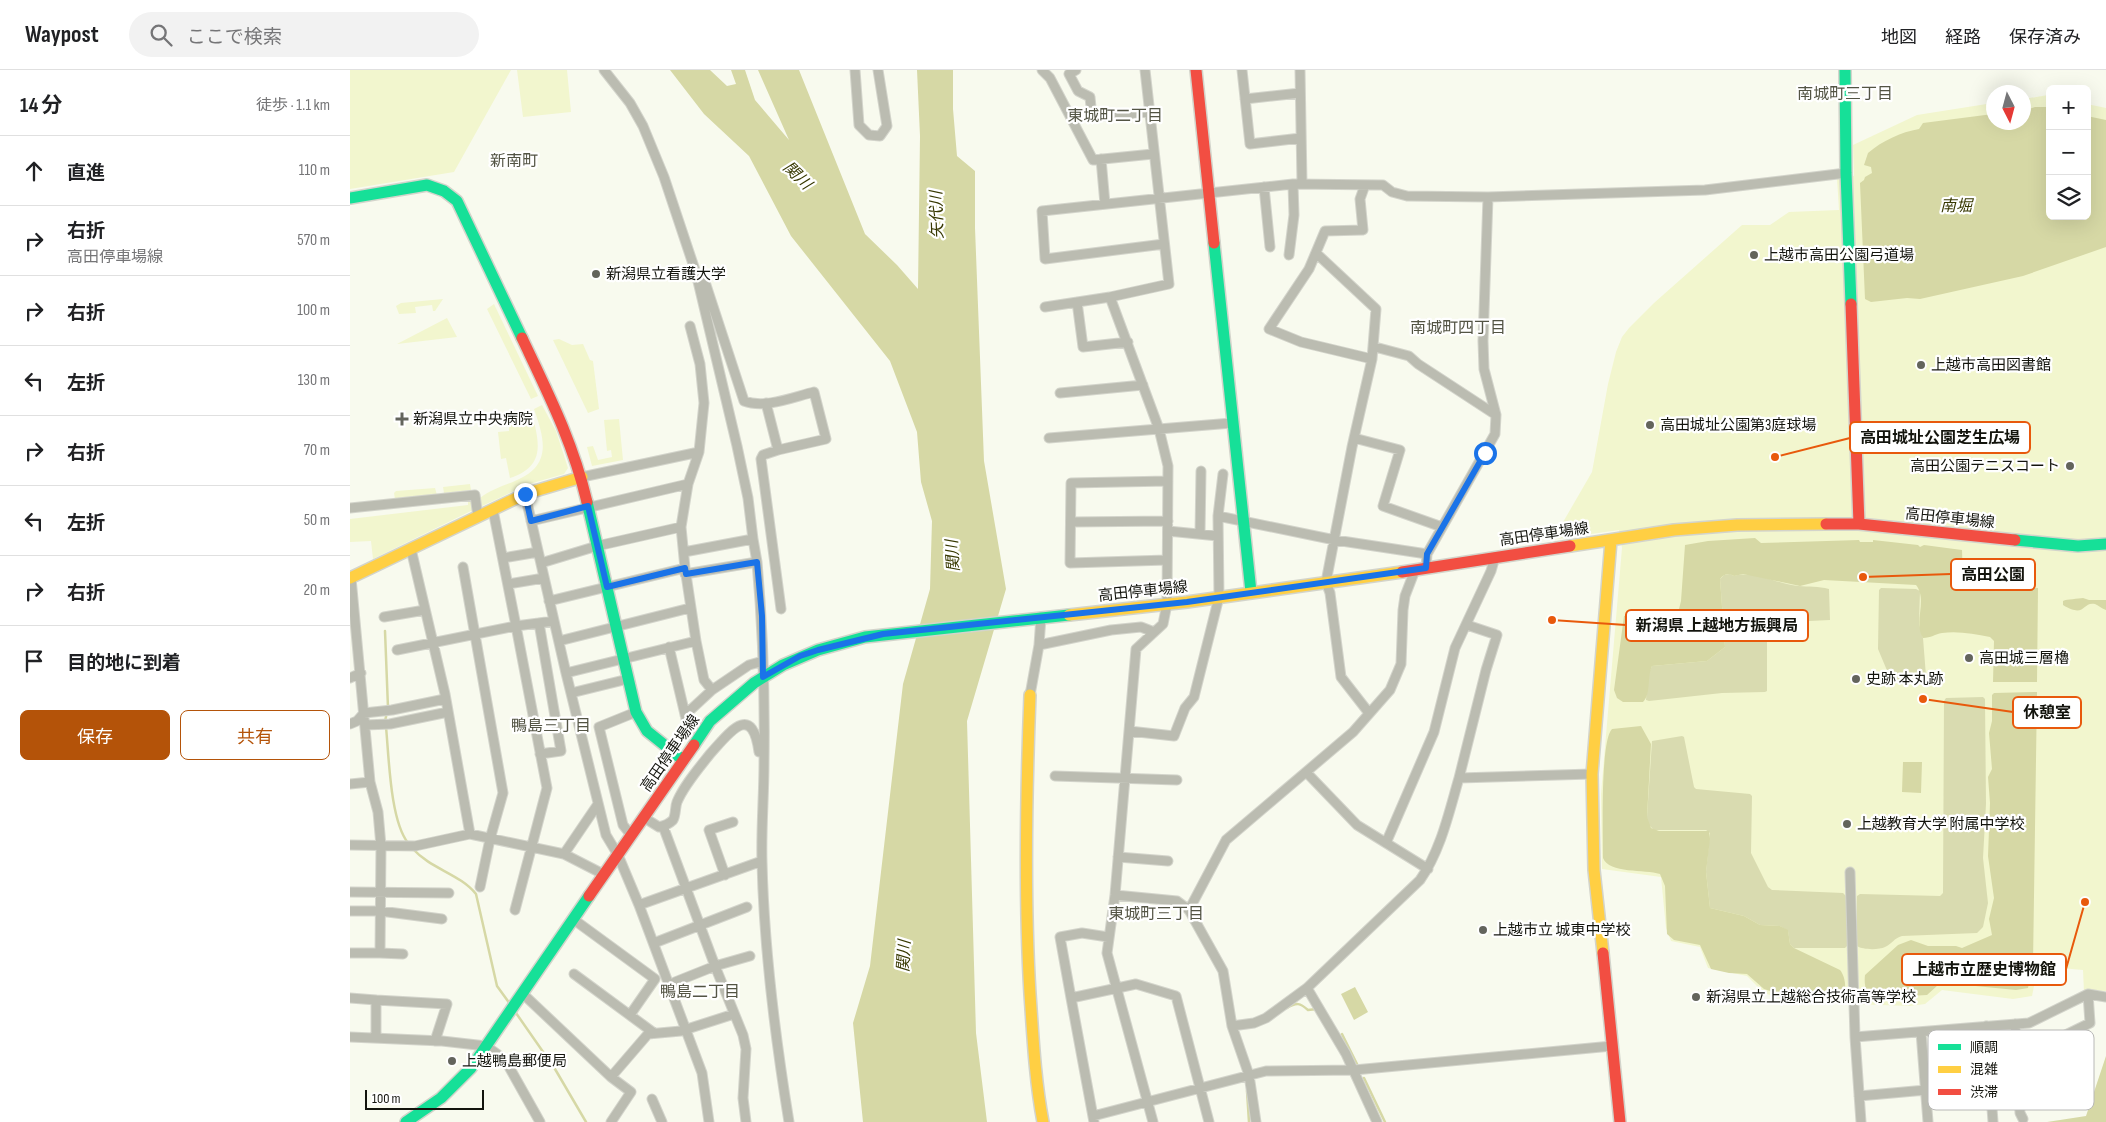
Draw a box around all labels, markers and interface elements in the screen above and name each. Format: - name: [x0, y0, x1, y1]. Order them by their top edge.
- search box: [129, 12, 479, 57]
- text: Waypost: [25, 20, 99, 49]
- icon: search: [147, 21, 175, 49]
- text: ここで検索: [187, 26, 282, 49]
- text: 地図: [1881, 27, 1917, 48]
- text: 経路: [1945, 27, 1981, 48]
- text: 保存済み: [2009, 27, 2081, 48]
- district label: 南城町三丁目: [1797, 85, 1893, 104]
- north arrow: [1986, 85, 2031, 130]
- map controls: [2046, 85, 2091, 220]
- button: +: [2046, 85, 2091, 130]
- text: 14 分: [20, 93, 62, 118]
- text: 徒歩 · 1.1 km: [256, 96, 330, 115]
- district label: 東城町二丁目: [1067, 107, 1163, 126]
- button: −: [2046, 130, 2091, 175]
- district label: 新南町: [490, 152, 538, 171]
- icon: ahead: [20, 157, 48, 185]
- water label: 関川: [779, 158, 816, 195]
- text: 110 m: [299, 161, 330, 180]
- text: 直進: [67, 162, 105, 185]
- button: layers: [2046, 175, 2091, 220]
- water label: 矢代川: [927, 189, 948, 239]
- water label: 南堀: [1940, 197, 1975, 216]
- text: 右折: [67, 220, 105, 243]
- icon: right: [20, 227, 48, 255]
- text: 570 m: [297, 231, 330, 250]
- place label: 上越市高田公園弓道場: [1764, 246, 1914, 265]
- text: 高田停車場線: [67, 248, 163, 267]
- marker: 上越市高田公園弓道場: [1748, 249, 1760, 261]
- place label: 新潟県立看護大学: [606, 265, 726, 284]
- marker: 新潟県立看護大学: [590, 268, 602, 280]
- icon: right: [20, 297, 48, 325]
- text: 100 m: [297, 301, 330, 320]
- text: 右折: [67, 302, 105, 325]
- district label: 南城町四丁目: [1410, 319, 1506, 338]
- place label: 上越市高田図書館: [1931, 356, 2051, 375]
- marker: 上越市高田図書館: [1915, 359, 1927, 371]
- icon: left: [20, 367, 48, 395]
- text: 130 m: [298, 371, 330, 390]
- text: 左折: [67, 372, 105, 395]
- place label: 新潟県立中央病院: [413, 410, 533, 429]
- marker: 新潟県立中央病院: [395, 412, 409, 426]
- place label: 高田城址公園第3庭球場: [1660, 416, 1816, 435]
- marker: 高田城址公園第3庭球場: [1644, 419, 1656, 431]
- callout: 高田城址公園芝生広場: [1850, 422, 2030, 453]
- text: 高田城址公園芝生広場: [1860, 428, 2020, 448]
- icon: right: [20, 437, 48, 465]
- text: 70 m: [304, 441, 330, 460]
- text: 右折: [67, 442, 105, 465]
- route start: [1474, 442, 1497, 465]
- place label: 高田公園テニスコート: [1910, 457, 2060, 476]
- marker: 高田公園テニスコート: [2064, 460, 2076, 472]
- route end: [514, 483, 537, 506]
- street label: 高田停車場線: [1904, 504, 1996, 533]
- icon: left: [20, 507, 48, 535]
- text: 50 m: [304, 511, 330, 530]
- text: 左折: [67, 512, 105, 535]
- street label: 高田停車場線: [1498, 519, 1590, 550]
- water label: 関川: [943, 537, 964, 573]
- callout: 高田公園: [1951, 559, 2035, 590]
- text: 高田公園: [1961, 566, 2025, 585]
- icon: right: [20, 577, 48, 605]
- street label: 高田停車場線: [1097, 577, 1189, 606]
- text: 20 m: [303, 581, 330, 600]
- text: 右折: [67, 582, 105, 605]
- callout: 新潟県 上越地方振興局: [1626, 610, 1808, 641]
- text: 新潟県 上越地方振興局: [1636, 616, 1798, 636]
- icon: arrive: [20, 647, 48, 675]
- place label: 高田城三層櫓: [1979, 649, 2069, 668]
- text: 目的地に到着: [67, 652, 181, 675]
- marker: 高田城三層櫓: [1963, 652, 1975, 664]
- place label: 史跡 本丸跡: [1866, 670, 1943, 689]
- marker: 史跡 本丸跡: [1850, 673, 1862, 685]
- callout: 休憩室: [2013, 697, 2081, 728]
- text: 休憩室: [2023, 703, 2071, 723]
- button: 保存: [20, 710, 170, 760]
- button: 共有: [180, 710, 330, 760]
- street label: 高田停車場線: [637, 711, 704, 796]
- district label: 鴨島三丁目: [511, 717, 591, 736]
- place label: 上越教育大学 附属中学校: [1857, 815, 2024, 834]
- marker: 上越教育大学 附属中学校: [1841, 818, 1853, 830]
- district label: 東城町三丁目: [1108, 905, 1204, 924]
- place label: 上越市立 城東中学校: [1493, 921, 1630, 940]
- marker: 上越市立 城東中学校: [1477, 924, 1489, 936]
- water label: 関川: [894, 938, 915, 973]
- callout: 上越市立歴史博物館: [1902, 954, 2066, 985]
- text: 上越市立歴史博物館: [1912, 960, 2056, 980]
- district label: 鴨島二丁目: [660, 983, 740, 1002]
- place label: 新潟県立上越総合技術高等学校: [1706, 988, 1916, 1007]
- marker: 新潟県立上越総合技術高等学校: [1690, 991, 1702, 1003]
- legend: [1928, 1030, 2094, 1110]
- text: 順調: [1970, 1039, 1998, 1056]
- place label: 上越鴨島郵便局: [462, 1052, 567, 1071]
- marker: 上越鴨島郵便局: [446, 1055, 458, 1067]
- text: 混雑: [1970, 1061, 1998, 1078]
- text: 渋滞: [1970, 1084, 1998, 1101]
- scale bar: [365, 1087, 484, 1110]
- text: 100 m: [372, 1090, 401, 1107]

